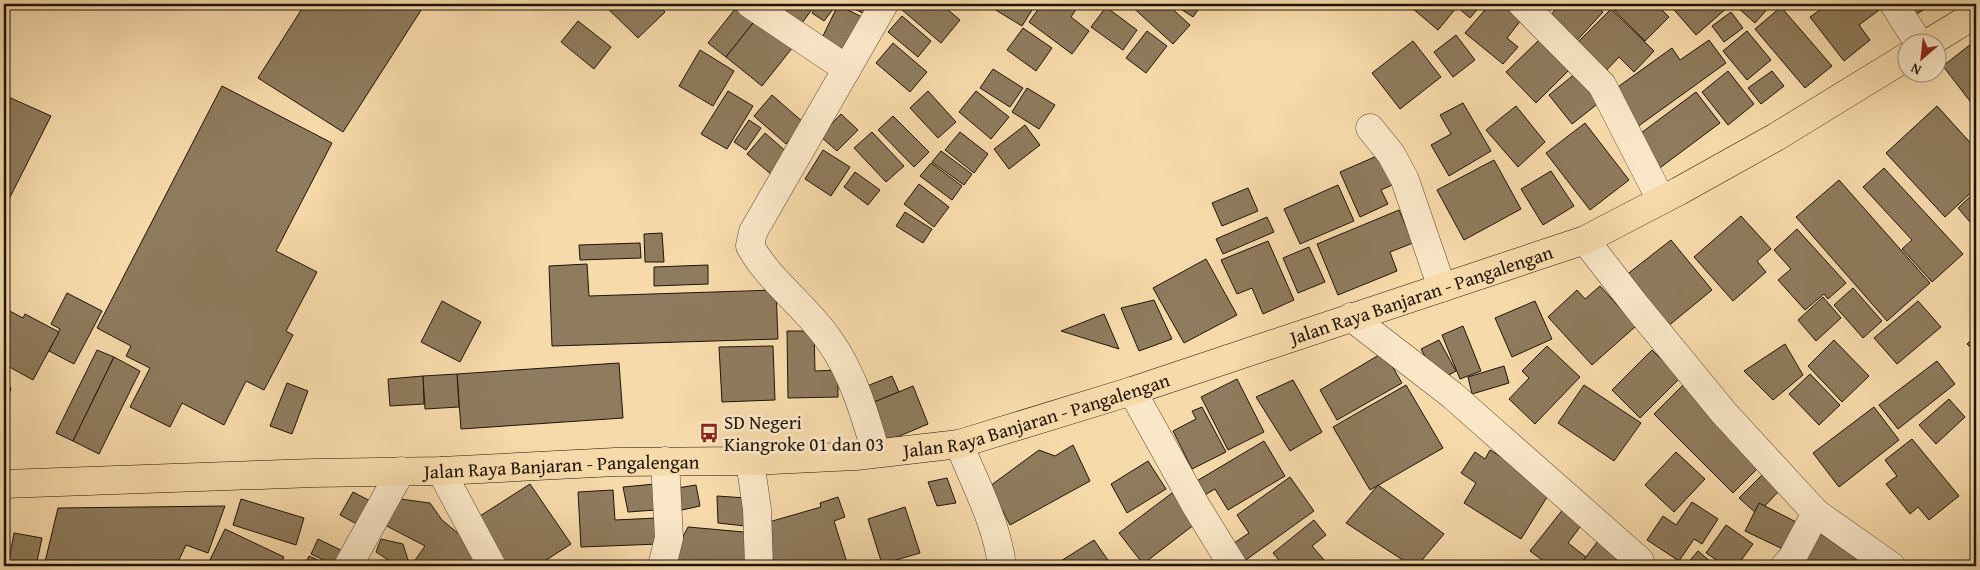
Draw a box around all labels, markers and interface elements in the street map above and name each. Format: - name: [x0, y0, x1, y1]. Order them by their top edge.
- north arrow: [1898, 32, 1948, 82]
- text: N: [1907, 58, 1925, 81]
- street label: Jalan Raya Banjaran - Pangalengan: [1284, 238, 1557, 352]
- street label: Jalan Raya Banjaran - Pangalengan: [900, 365, 1173, 465]
- place label: SD Negeri Kiangroke 01 dan 03: [724, 408, 884, 458]
- bus stop icon: SD Negeri Kiangroke 01 dan 03: [698, 422, 720, 444]
- street label: Jalan Raya Banjaran - Pangalengan: [422, 447, 700, 485]

